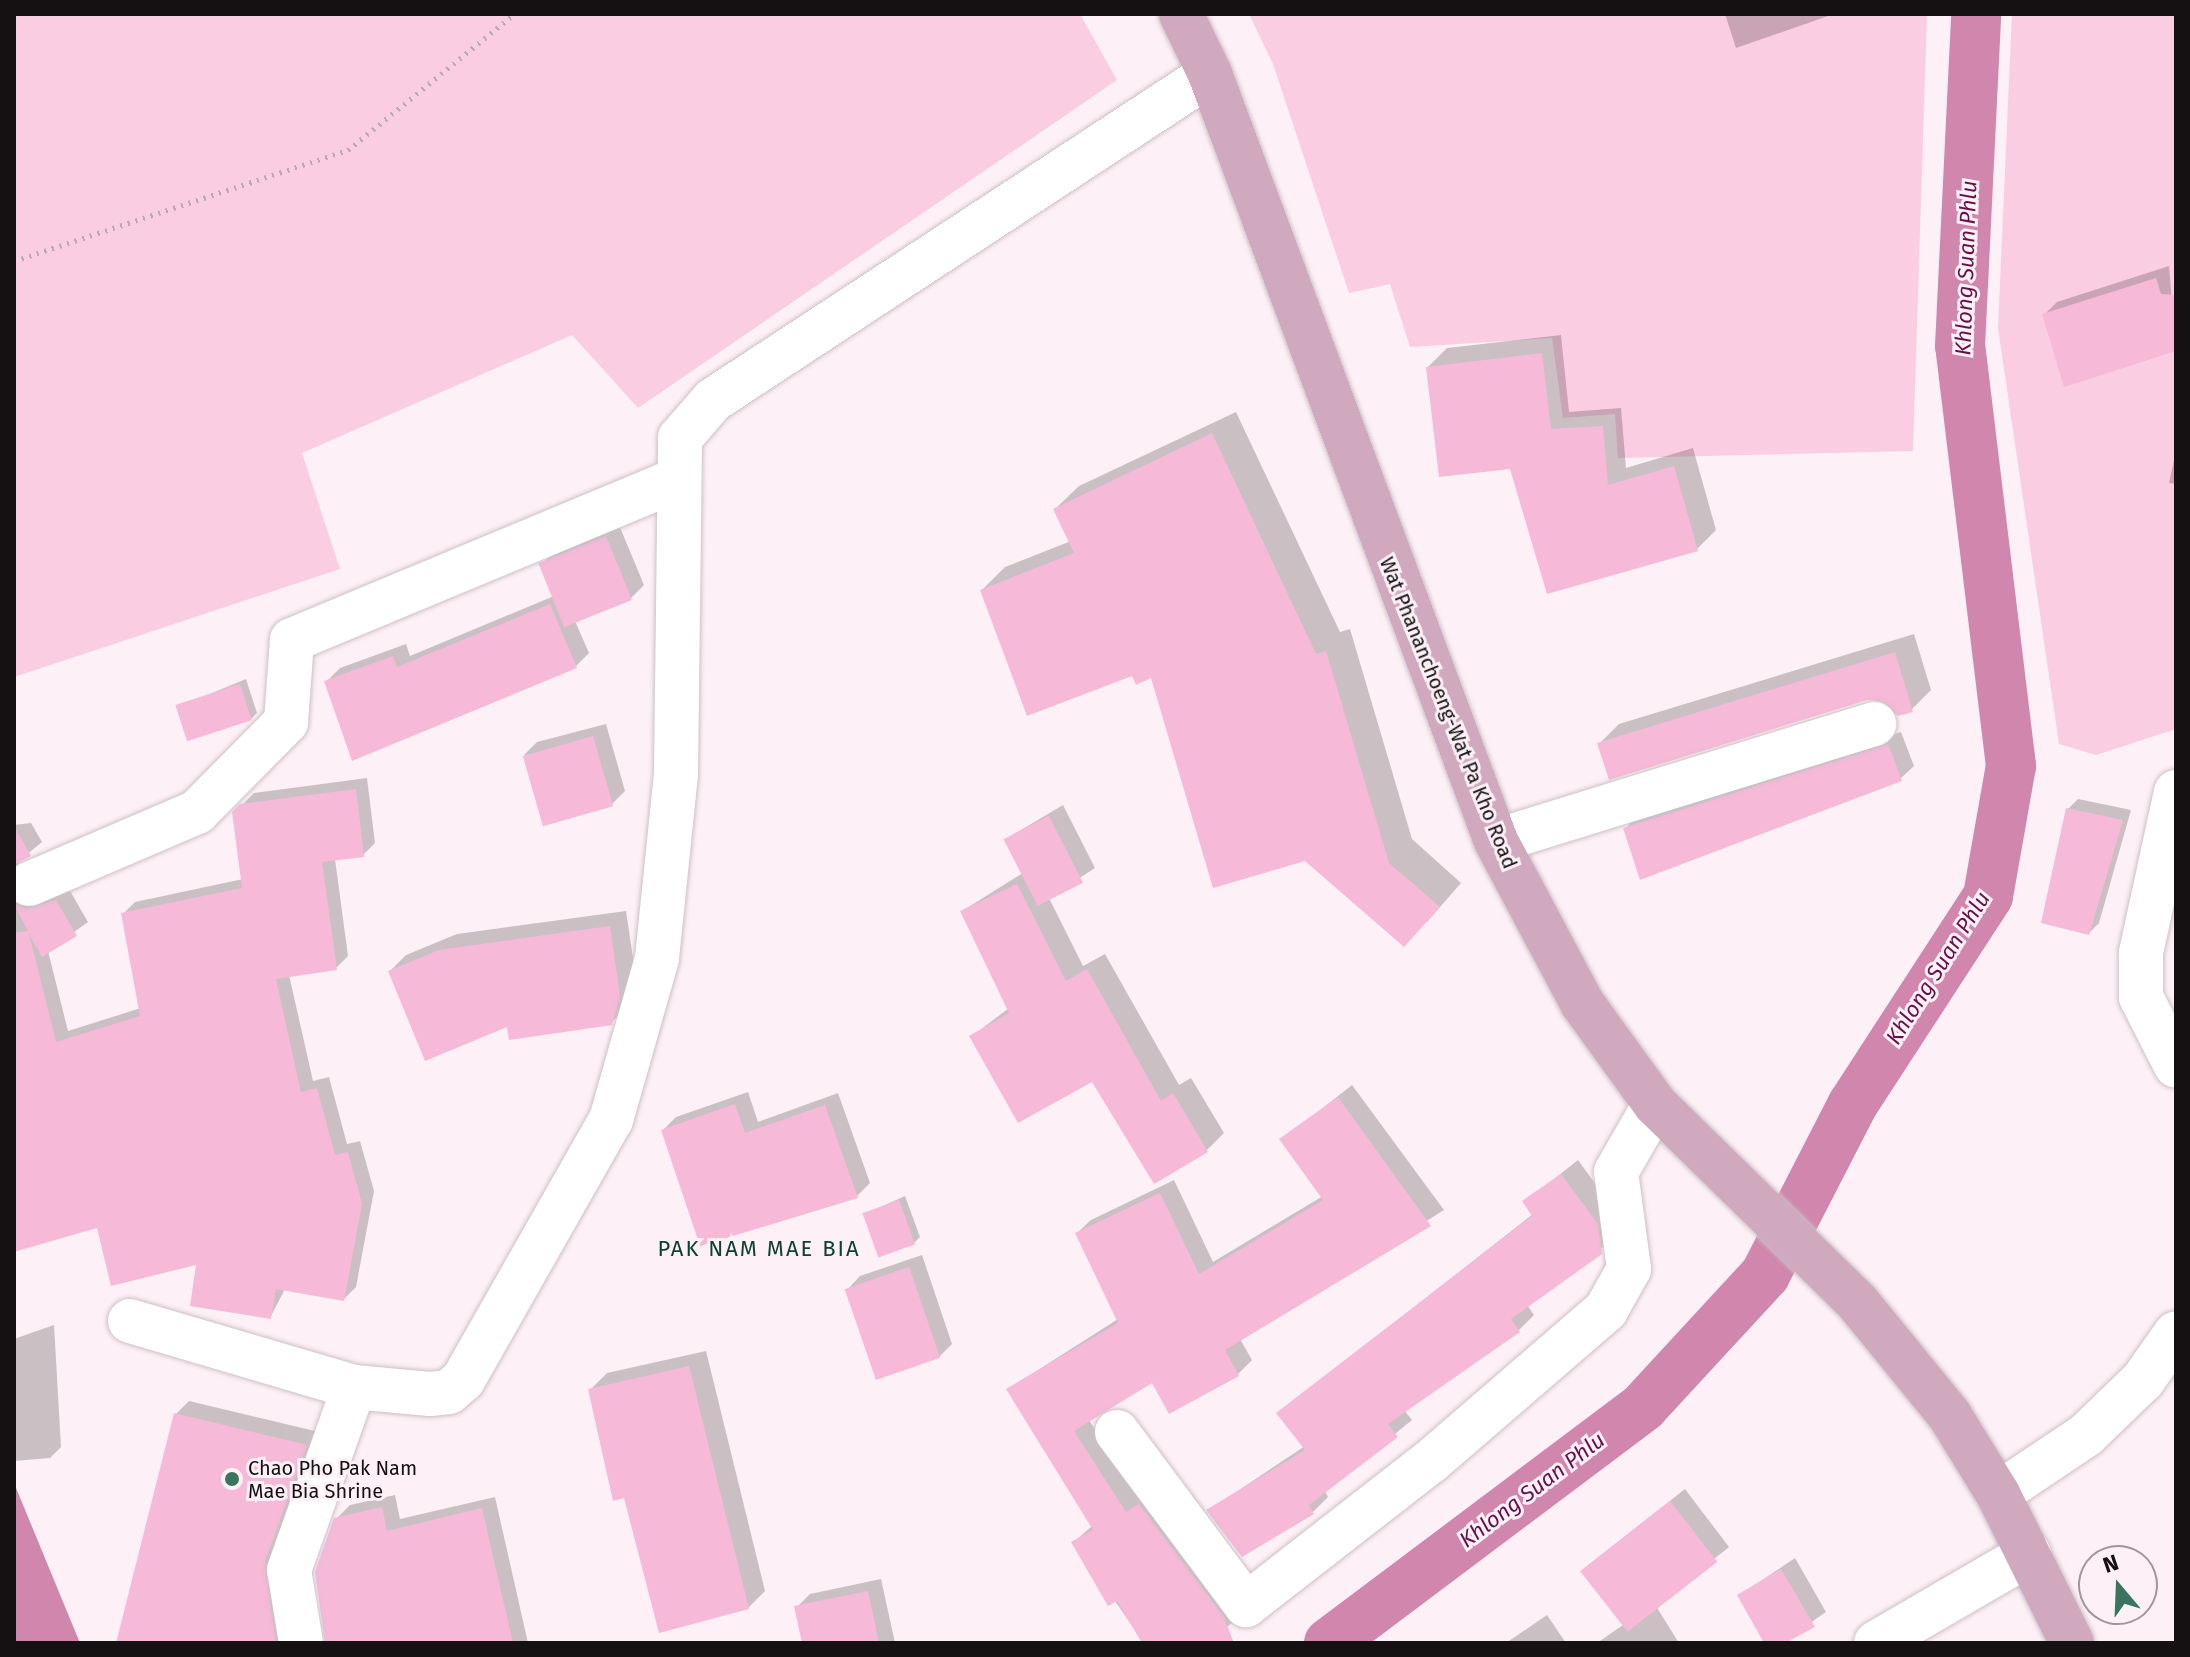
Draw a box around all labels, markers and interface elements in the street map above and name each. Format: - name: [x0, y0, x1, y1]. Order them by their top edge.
- water label: Khlong Suan Phlu: [1950, 180, 1982, 356]
- street label: Wat Phananchoeng-Wat Pa Kho Road: [1374, 554, 1522, 872]
- water label: Khlong Suan Phlu: [1880, 887, 1996, 1049]
- district label: PAK NAM MAE BIA: [657, 1236, 861, 1262]
- water label: Khlong Suan Phlu: [1454, 1427, 1610, 1553]
- place label: Chao Pho Pak Nam Mae Bia Shrine: [248, 1456, 417, 1503]
- marker: Chao Pho Pak Nam Mae Bia Shrine: [223, 1470, 241, 1488]
- north arrow: [2078, 1545, 2158, 1625]
- text: N: [2099, 1549, 2122, 1579]

